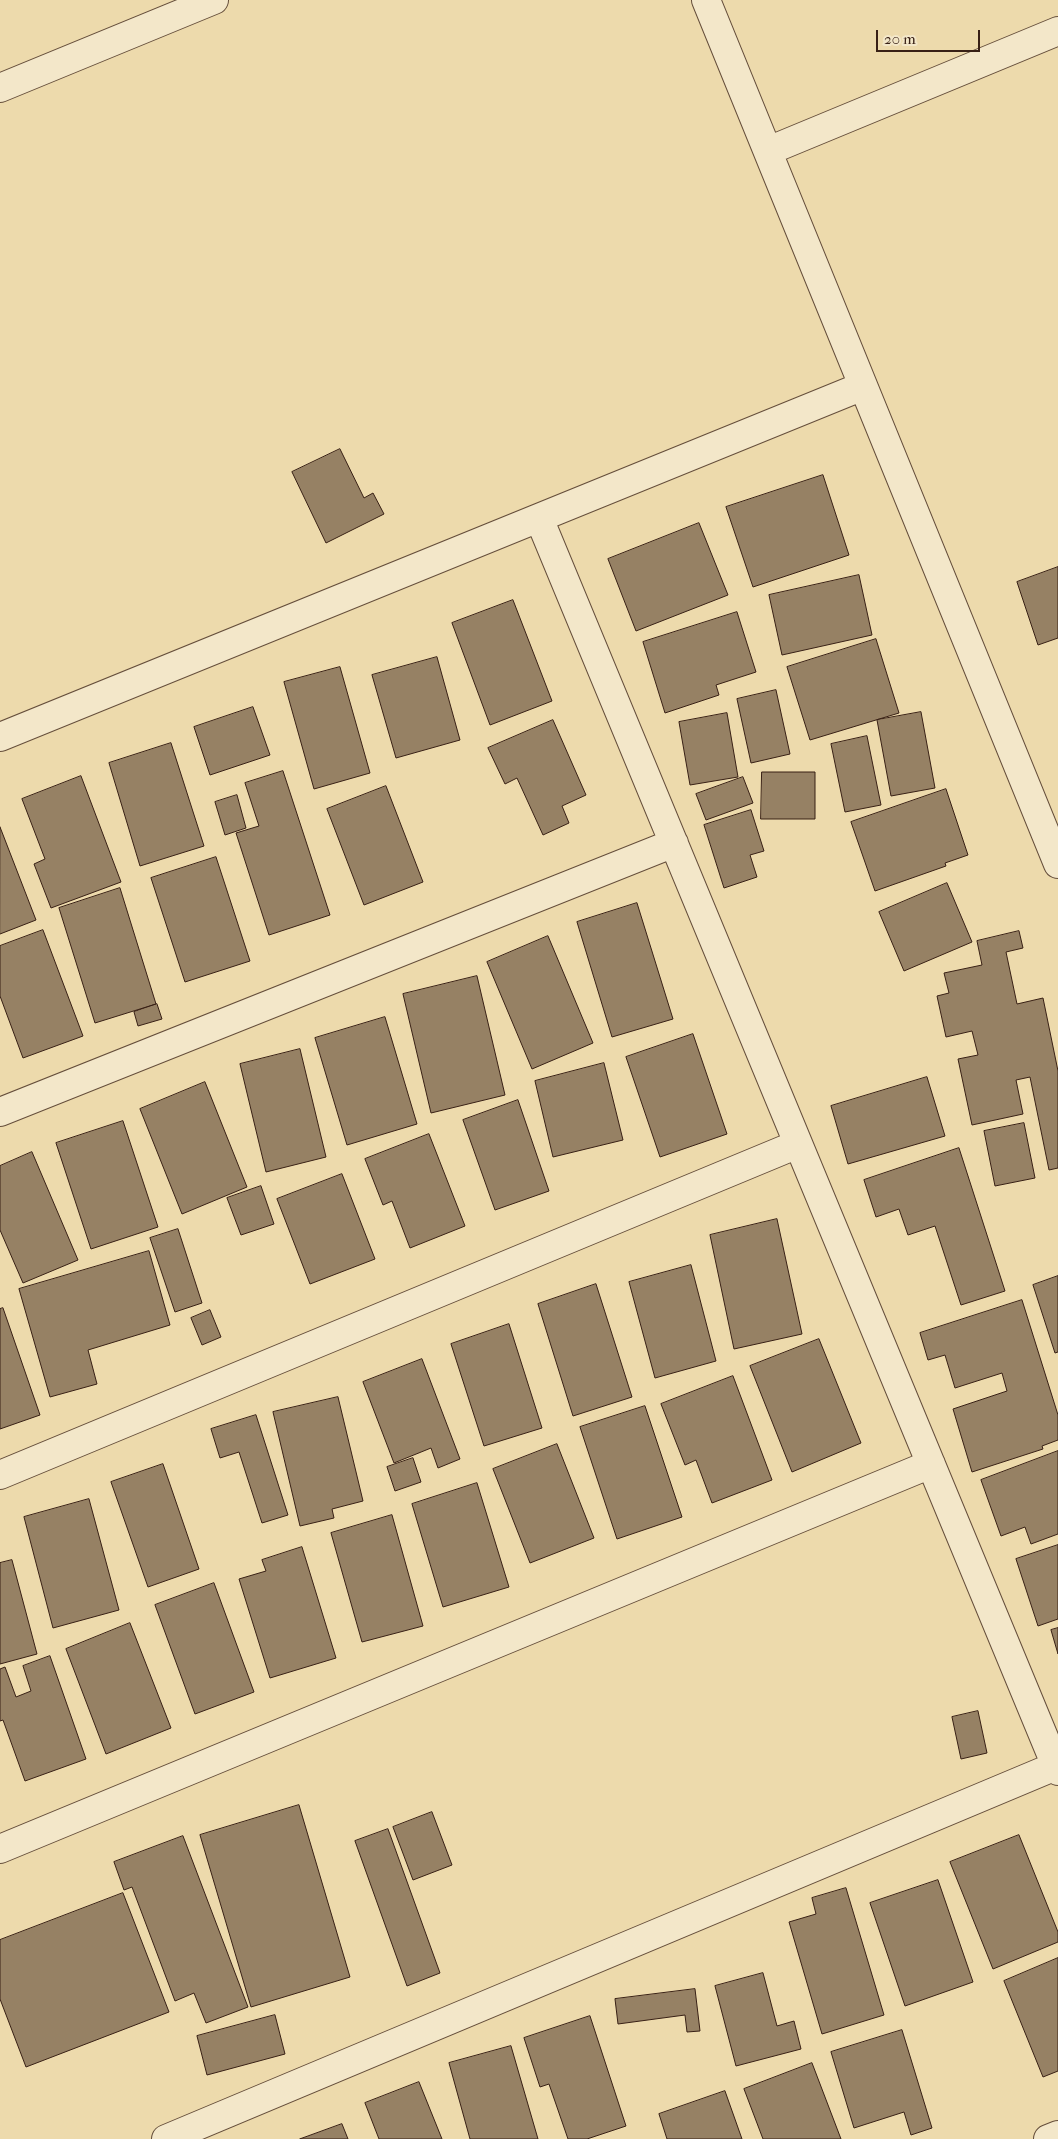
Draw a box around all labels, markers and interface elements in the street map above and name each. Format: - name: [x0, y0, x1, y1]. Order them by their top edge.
- scale bar: [878, 20, 982, 52]
- text: 20 m: [884, 30, 916, 48]

